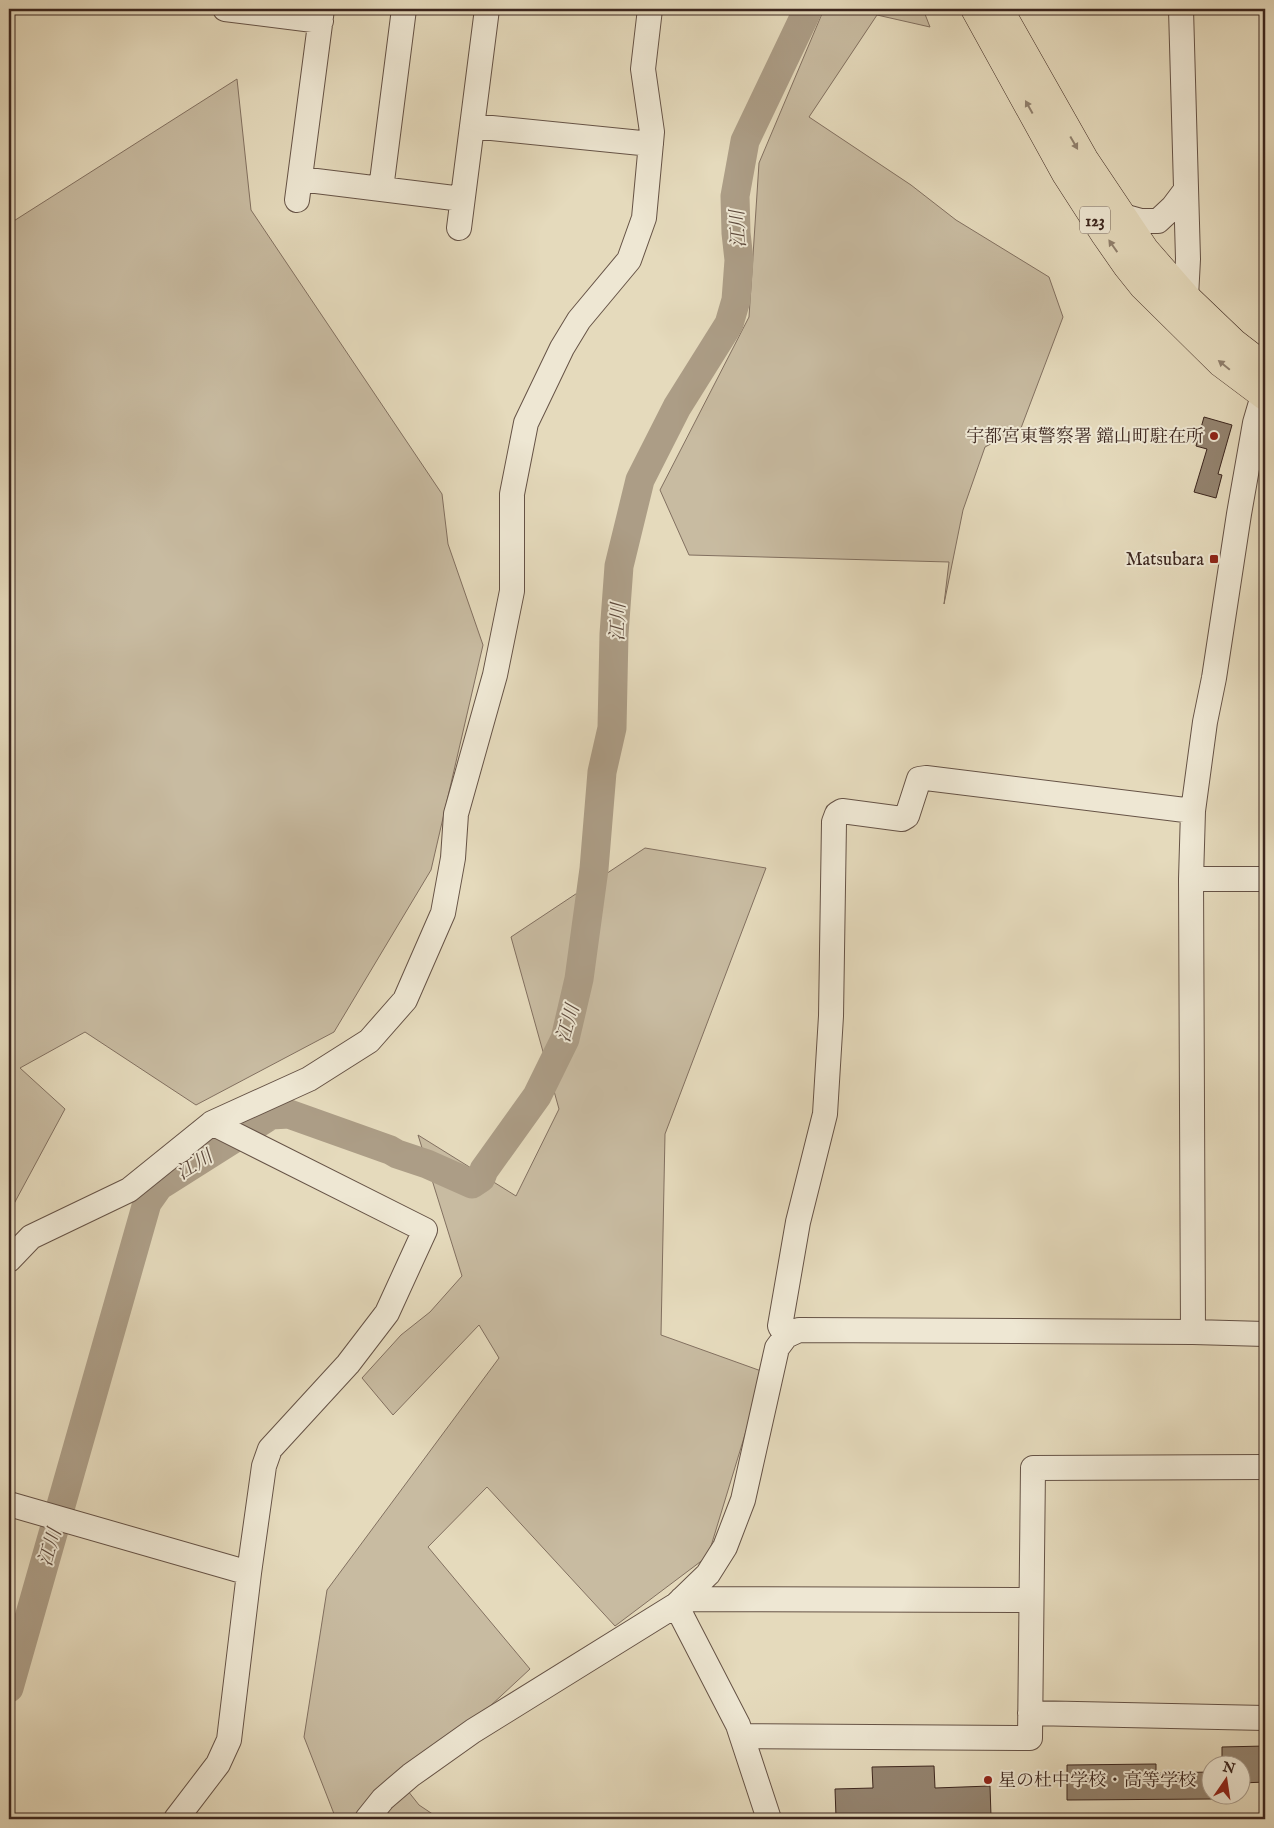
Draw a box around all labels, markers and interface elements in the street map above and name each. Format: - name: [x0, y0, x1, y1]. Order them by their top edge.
- one-way arrow: [1025, 100, 1033, 115]
- one-way arrow: [1070, 136, 1079, 149]
- road number: 123: [1080, 206, 1110, 234]
- water label: 江川: [726, 207, 752, 249]
- one-way arrow: [1108, 239, 1118, 253]
- one-way arrow: [1218, 359, 1231, 370]
- place label: 宇都宮東警察署 鐺山町駐在所: [966, 426, 1204, 449]
- marker: 宇都宮東警察署 鐺山町駐在所: [1208, 430, 1220, 442]
- place label: Matsubara: [1126, 549, 1204, 572]
- marker: Matsubara: [1208, 553, 1220, 565]
- water label: 江川: [606, 601, 632, 641]
- water label: 江川: [552, 1000, 586, 1045]
- water label: 江川: [173, 1144, 219, 1186]
- water label: 江川: [34, 1524, 68, 1569]
- north arrow: [1202, 1756, 1252, 1806]
- text: N: [1220, 1758, 1237, 1778]
- place label: 星の杜中学校・高等学校: [998, 1770, 1196, 1793]
- marker: 星の杜中学校・高等学校: [982, 1774, 994, 1786]

